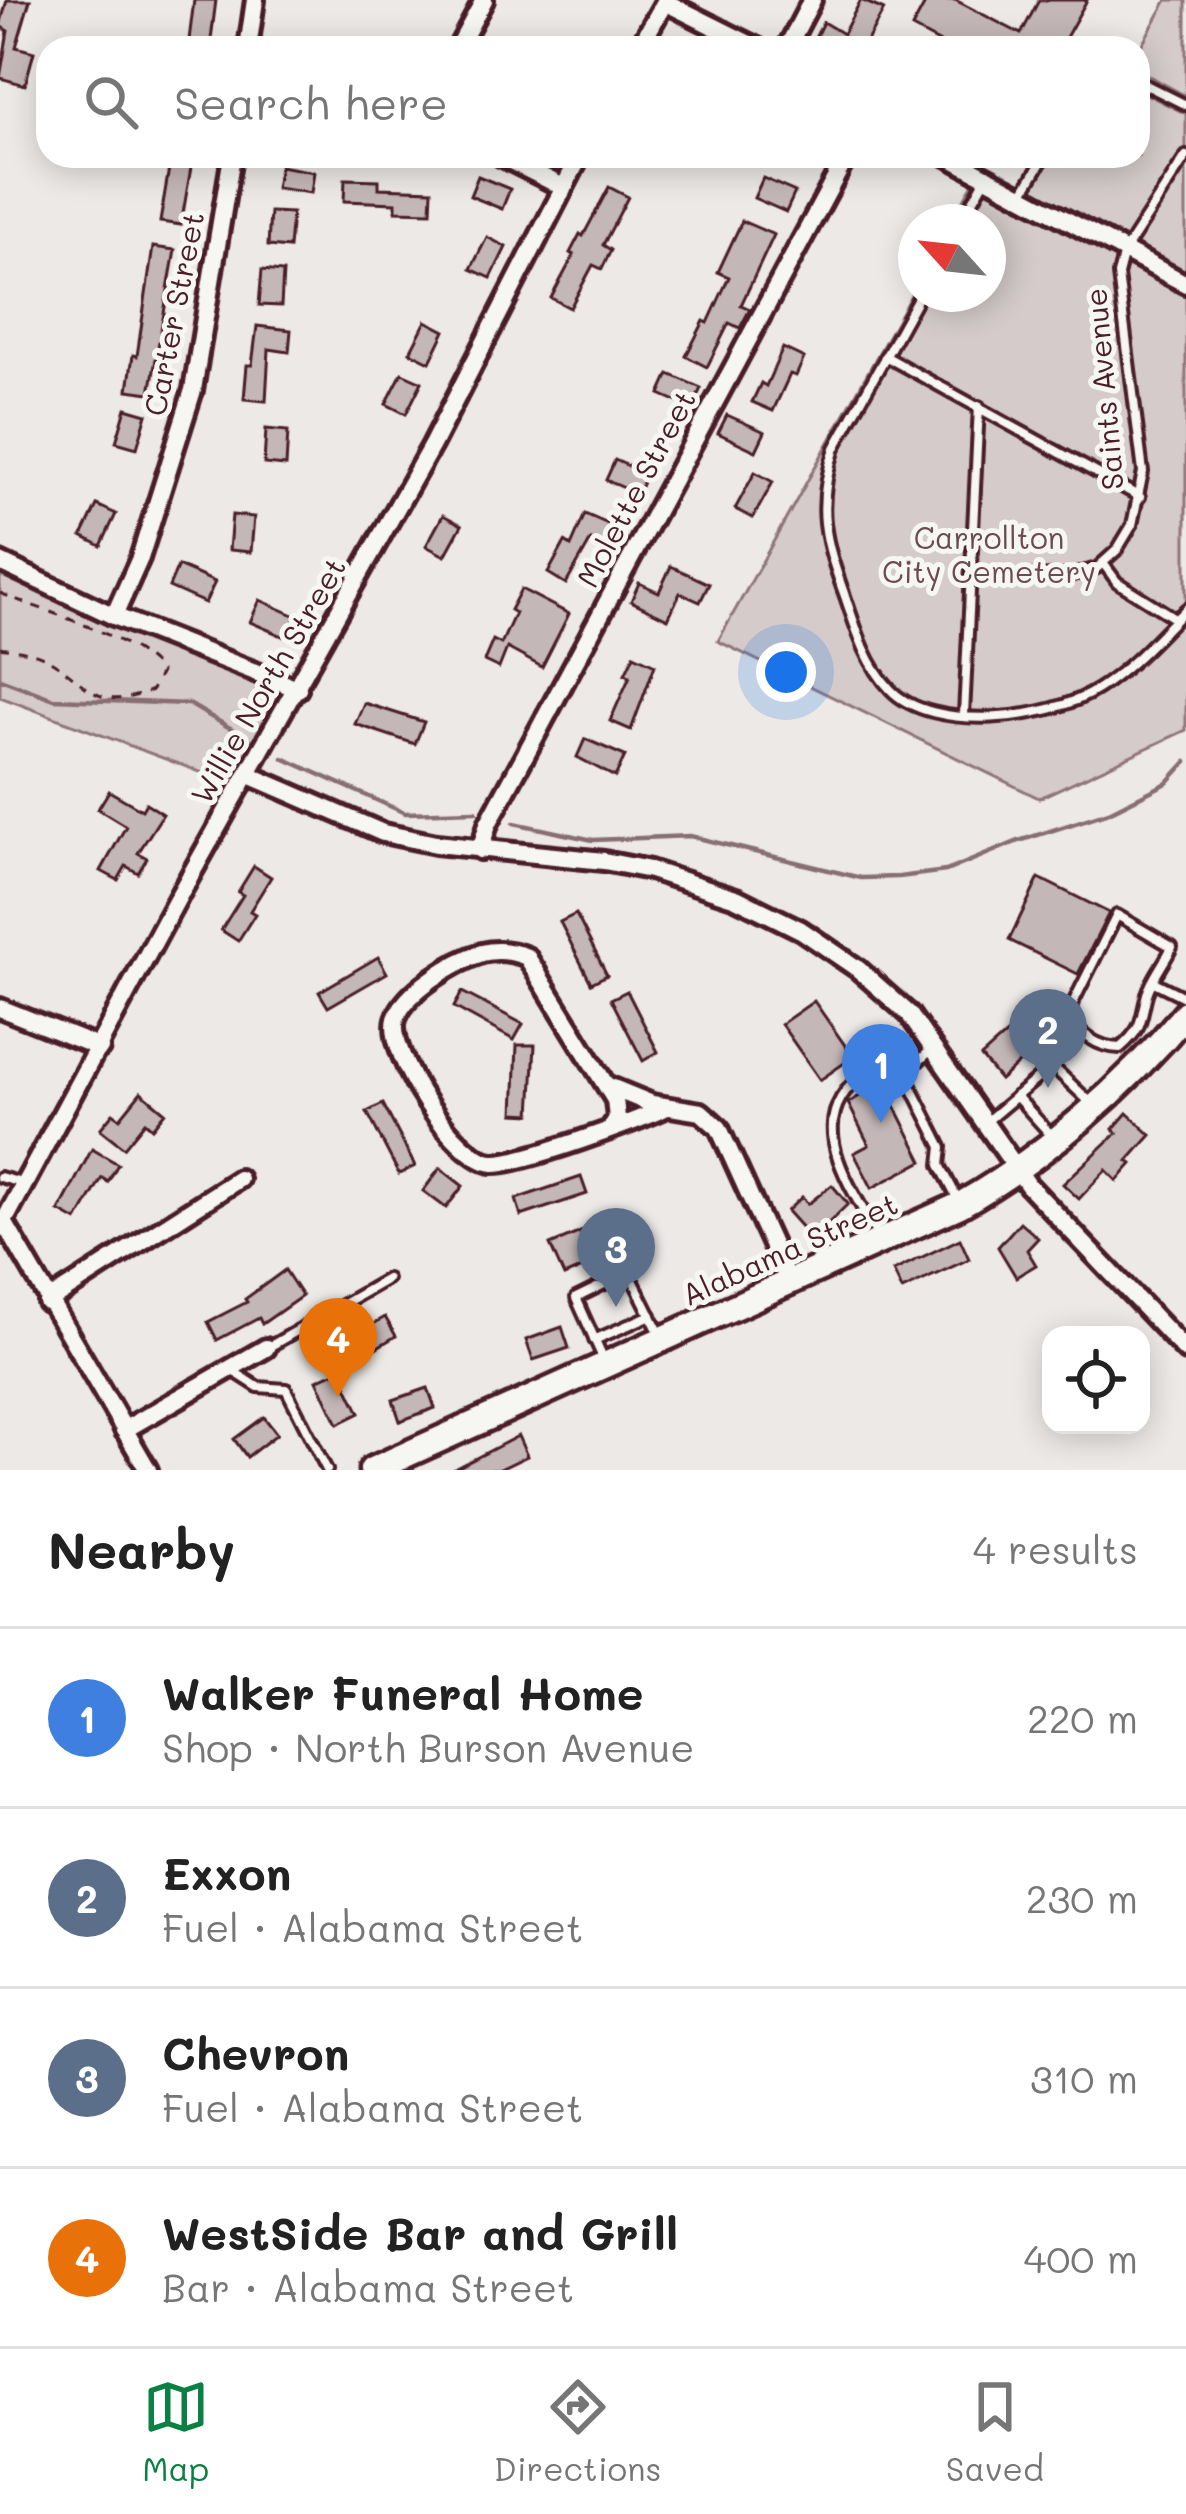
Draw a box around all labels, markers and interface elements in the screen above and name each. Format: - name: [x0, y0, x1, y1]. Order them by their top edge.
- search box: [36, 36, 1150, 168]
- icon: search: [78, 69, 144, 135]
- text: Search here: [174, 73, 448, 131]
- north arrow: [898, 204, 1006, 312]
- street label: Carter Street: [134, 208, 212, 419]
- street label: Saints Avenue: [1074, 287, 1132, 492]
- street label: Molette Street: [566, 382, 704, 594]
- park label: Carrollton City Cemetery: [882, 517, 1096, 591]
- street label: Willie North Street: [180, 550, 354, 810]
- your location: [756, 642, 816, 702]
- pin: 2: [1009, 989, 1087, 1088]
- pin: 1: [842, 1024, 920, 1123]
- street label: Alabama Street: [675, 1183, 904, 1314]
- pin: 3: [577, 1208, 655, 1307]
- pin: 4: [299, 1298, 377, 1397]
- map controls: [1042, 1326, 1150, 1434]
- button: locate: [1042, 1326, 1150, 1434]
- text: Nearby: [48, 1515, 235, 1582]
- text: 4 results: [973, 1523, 1138, 1574]
- text: Walker Funeral Home: [162, 1663, 644, 1721]
- text: 1: [78, 1692, 96, 1743]
- text: 220 m: [1027, 1692, 1138, 1743]
- text: Shop · North Burson Avenue: [162, 1721, 694, 1772]
- text: Exxon: [162, 1843, 291, 1901]
- text: 2: [76, 1872, 98, 1923]
- text: 230 m: [1026, 1872, 1138, 1923]
- text: Fuel · Alabama Street: [162, 1901, 583, 1952]
- text: Chevron: [162, 2023, 349, 2081]
- text: 3: [75, 2052, 99, 2103]
- text: 310 m: [1030, 2052, 1138, 2103]
- text: Fuel · Alabama Street: [162, 2081, 583, 2132]
- text: WestSide Bar and Grill: [162, 2203, 678, 2261]
- text: 4: [75, 2232, 99, 2283]
- text: 400 m: [1023, 2232, 1138, 2283]
- text: Bar · Alabama Street: [162, 2261, 574, 2312]
- tab: Map: [142, 2374, 209, 2489]
- tab: Directions: [494, 2374, 661, 2489]
- tab: Saved: [946, 2374, 1044, 2489]

